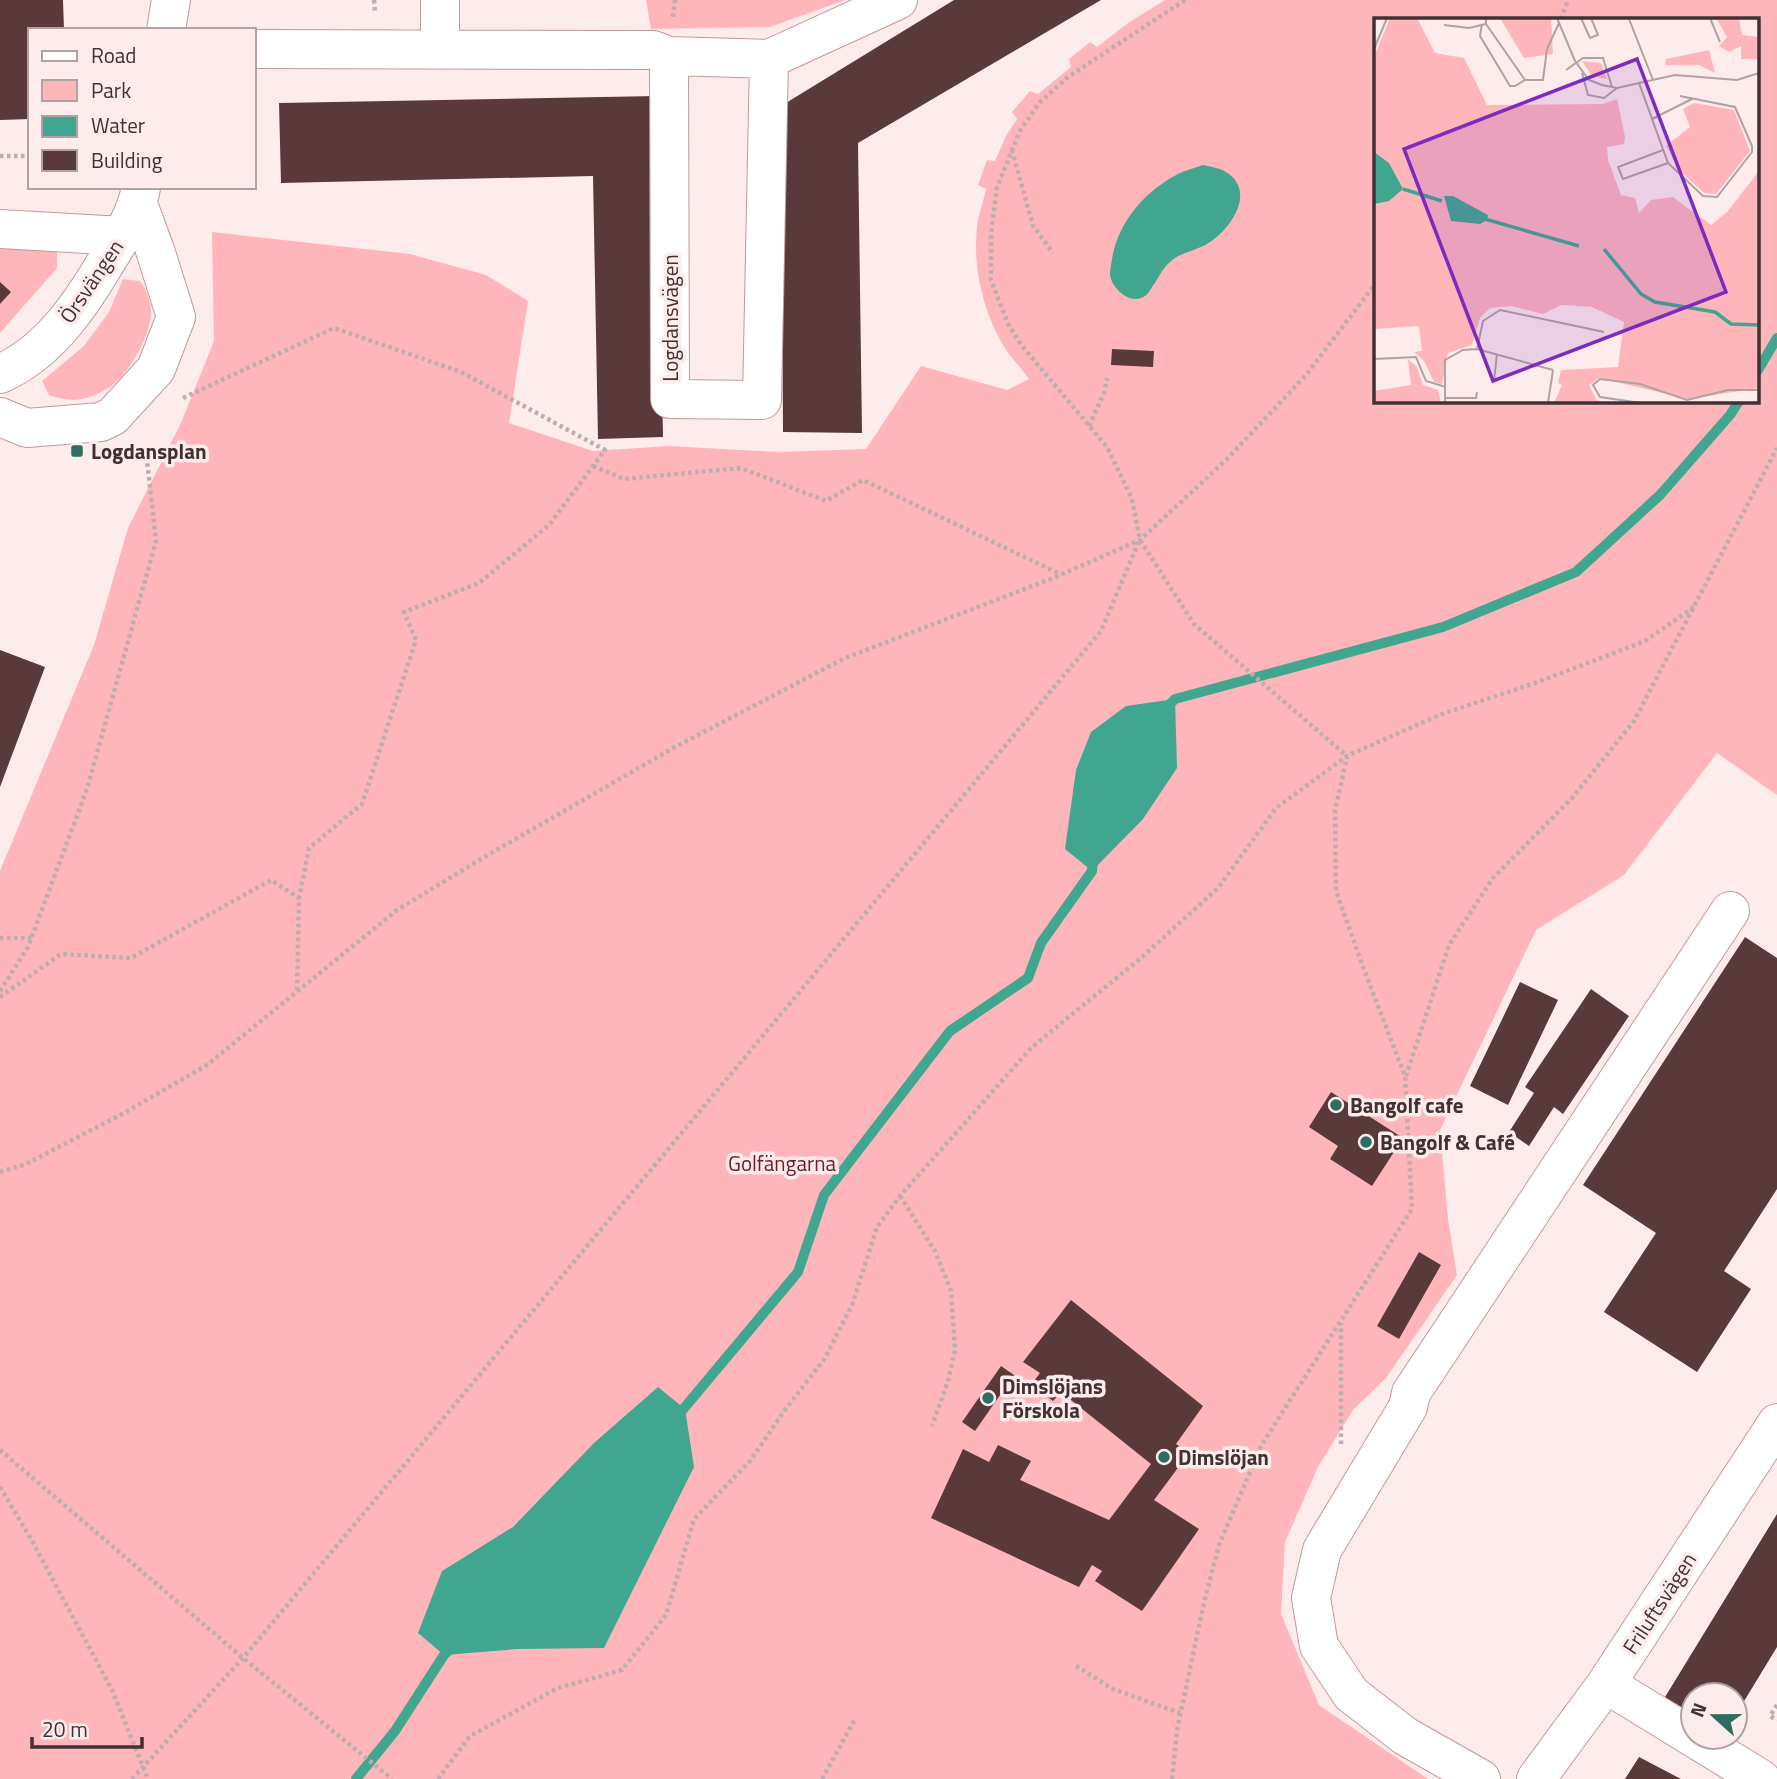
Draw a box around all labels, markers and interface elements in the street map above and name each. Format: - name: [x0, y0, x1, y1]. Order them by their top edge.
- inset map: [1374, 18, 1760, 402]
- legend: [28, 28, 256, 189]
- text: Road: [91, 39, 136, 71]
- text: Park: [91, 74, 131, 106]
- text: Water: [91, 109, 145, 141]
- text: Building: [91, 144, 163, 176]
- street label: Örsvängen: [51, 233, 131, 329]
- street label: Logdansvägen: [654, 254, 686, 382]
- place label: Logdansplan: [91, 435, 207, 467]
- marker: Logdansplan: [69, 443, 85, 459]
- place label: Bangolf cafe: [1350, 1089, 1464, 1121]
- marker: Bangolf cafe: [1328, 1097, 1344, 1113]
- place label: Bangolf & Café: [1380, 1126, 1515, 1158]
- marker: Bangolf & Café: [1358, 1134, 1374, 1150]
- park label: Golfängarna: [728, 1147, 836, 1179]
- place label: Dimslöjans Förskola: [1002, 1370, 1103, 1426]
- marker: Dimslöjans Förskola: [980, 1390, 996, 1406]
- place label: Dimslöjan: [1178, 1441, 1269, 1473]
- marker: Dimslöjan: [1156, 1449, 1172, 1465]
- street label: Friluftsvägen: [1614, 1546, 1704, 1660]
- north arrow: [1679, 1681, 1749, 1751]
- text: N: [1682, 1698, 1714, 1721]
- scale bar: [32, 1706, 142, 1750]
- text: 20 m: [42, 1713, 88, 1745]

